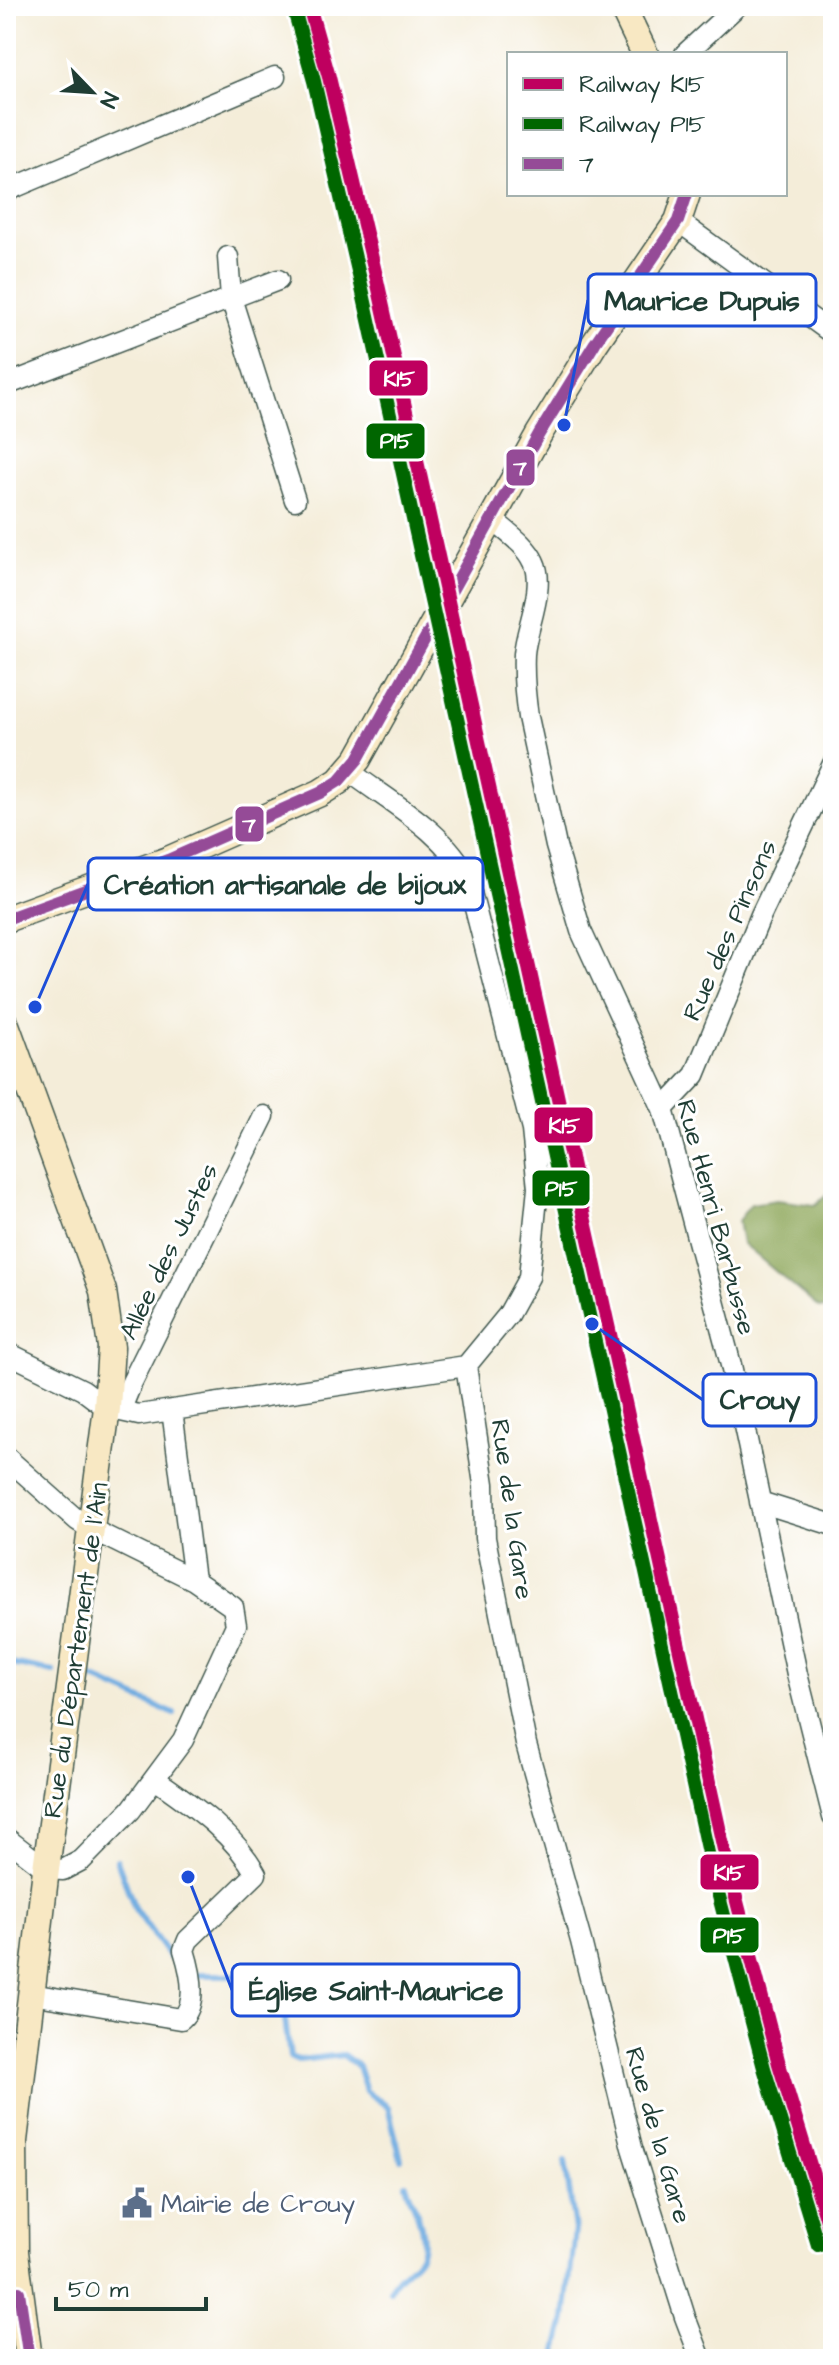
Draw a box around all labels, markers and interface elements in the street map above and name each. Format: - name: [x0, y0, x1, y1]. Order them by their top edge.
- north arrow: [52, 52, 132, 132]
- legend: [507, 52, 787, 196]
- text: Railway K15: [579, 68, 705, 103]
- text: N: [92, 87, 126, 113]
- text: Railway P15: [579, 108, 706, 143]
- text: 7: [579, 148, 594, 182]
- callout: Maurice Dupuis: [588, 274, 816, 326]
- text: Maurice Dupuis: [604, 282, 800, 322]
- line badge: K15: [368, 359, 429, 397]
- text: K15: [383, 364, 415, 395]
- line badge: P15: [365, 422, 426, 460]
- text: P15: [380, 426, 413, 457]
- line badge: 7: [505, 448, 536, 487]
- text: 7: [512, 453, 527, 484]
- line badge: 7: [234, 805, 265, 843]
- text: 7: [241, 810, 256, 841]
- street label: Rue des Pinsons: [674, 834, 786, 1026]
- callout: Création artisanale de bijoux: [88, 858, 483, 910]
- text: Création artisanale de bijoux: [104, 866, 467, 905]
- street label: Rue Henri Barbusse: [667, 1096, 765, 1339]
- line badge: K15: [533, 1106, 594, 1144]
- text: K15: [548, 1111, 580, 1142]
- street label: Allée des Justes: [111, 1157, 227, 1346]
- line badge: P15: [531, 1169, 591, 1207]
- text: P15: [545, 1174, 578, 1205]
- callout: Crouy: [703, 1374, 816, 1426]
- text: Crouy: [720, 1381, 801, 1423]
- street label: Rue de la Gare: [482, 1417, 542, 1601]
- street label: Rue du Département de l'Ain: [35, 1480, 117, 1820]
- line badge: K15: [699, 1853, 760, 1891]
- text: K15: [713, 1858, 745, 1889]
- line badge: P15: [699, 1916, 760, 1954]
- text: P15: [713, 1921, 746, 1952]
- callout: Église Saint-Maurice: [232, 1964, 519, 2016]
- text: Église Saint-Maurice: [249, 1972, 503, 2013]
- street label: Rue de la Gare: [616, 2043, 700, 2227]
- public building icon: Mairie de Crouy: [120, 2186, 154, 2220]
- place label: Mairie de Crouy: [161, 2186, 355, 2224]
- scale bar: [56, 2261, 206, 2311]
- text: 50 m: [68, 2273, 129, 2307]

